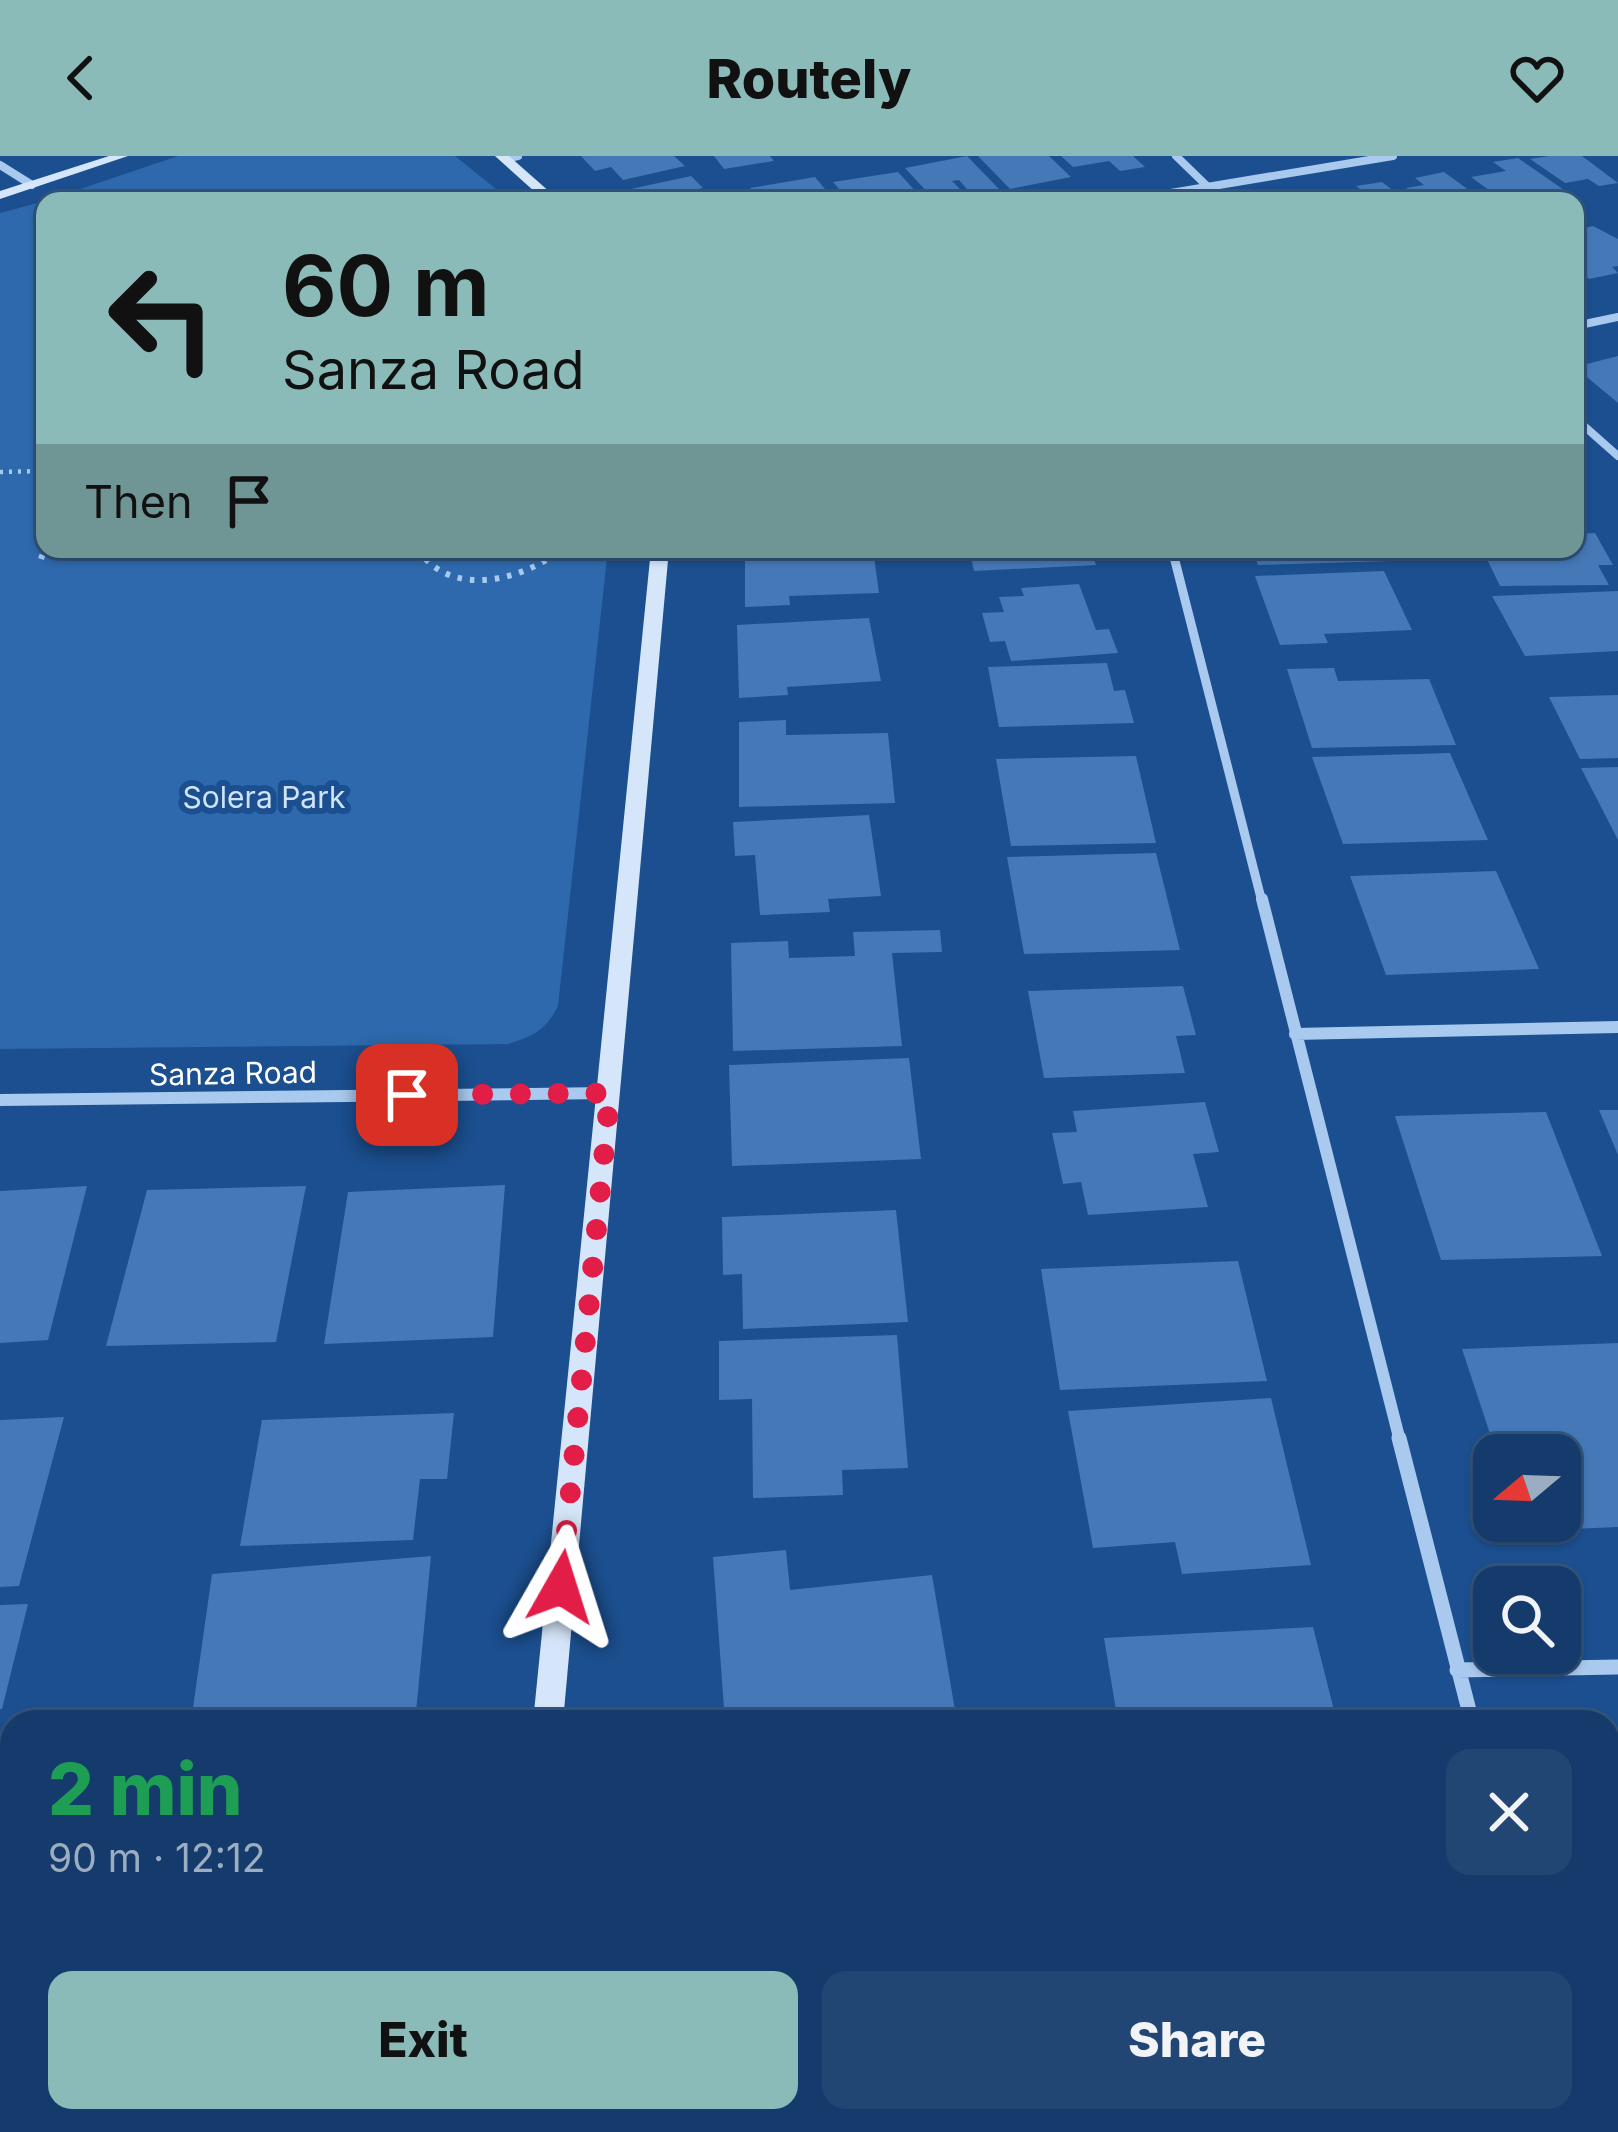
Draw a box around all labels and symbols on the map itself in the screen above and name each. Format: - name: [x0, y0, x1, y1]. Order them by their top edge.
- park label: Solera Park: [183, 779, 346, 815]
- pin: [356, 1044, 458, 1146]
- street label: Sanza Road: [149, 1054, 317, 1092]
- north arrow: [1473, 1434, 1581, 1542]
- position arrow: [498, 1524, 624, 1650]

